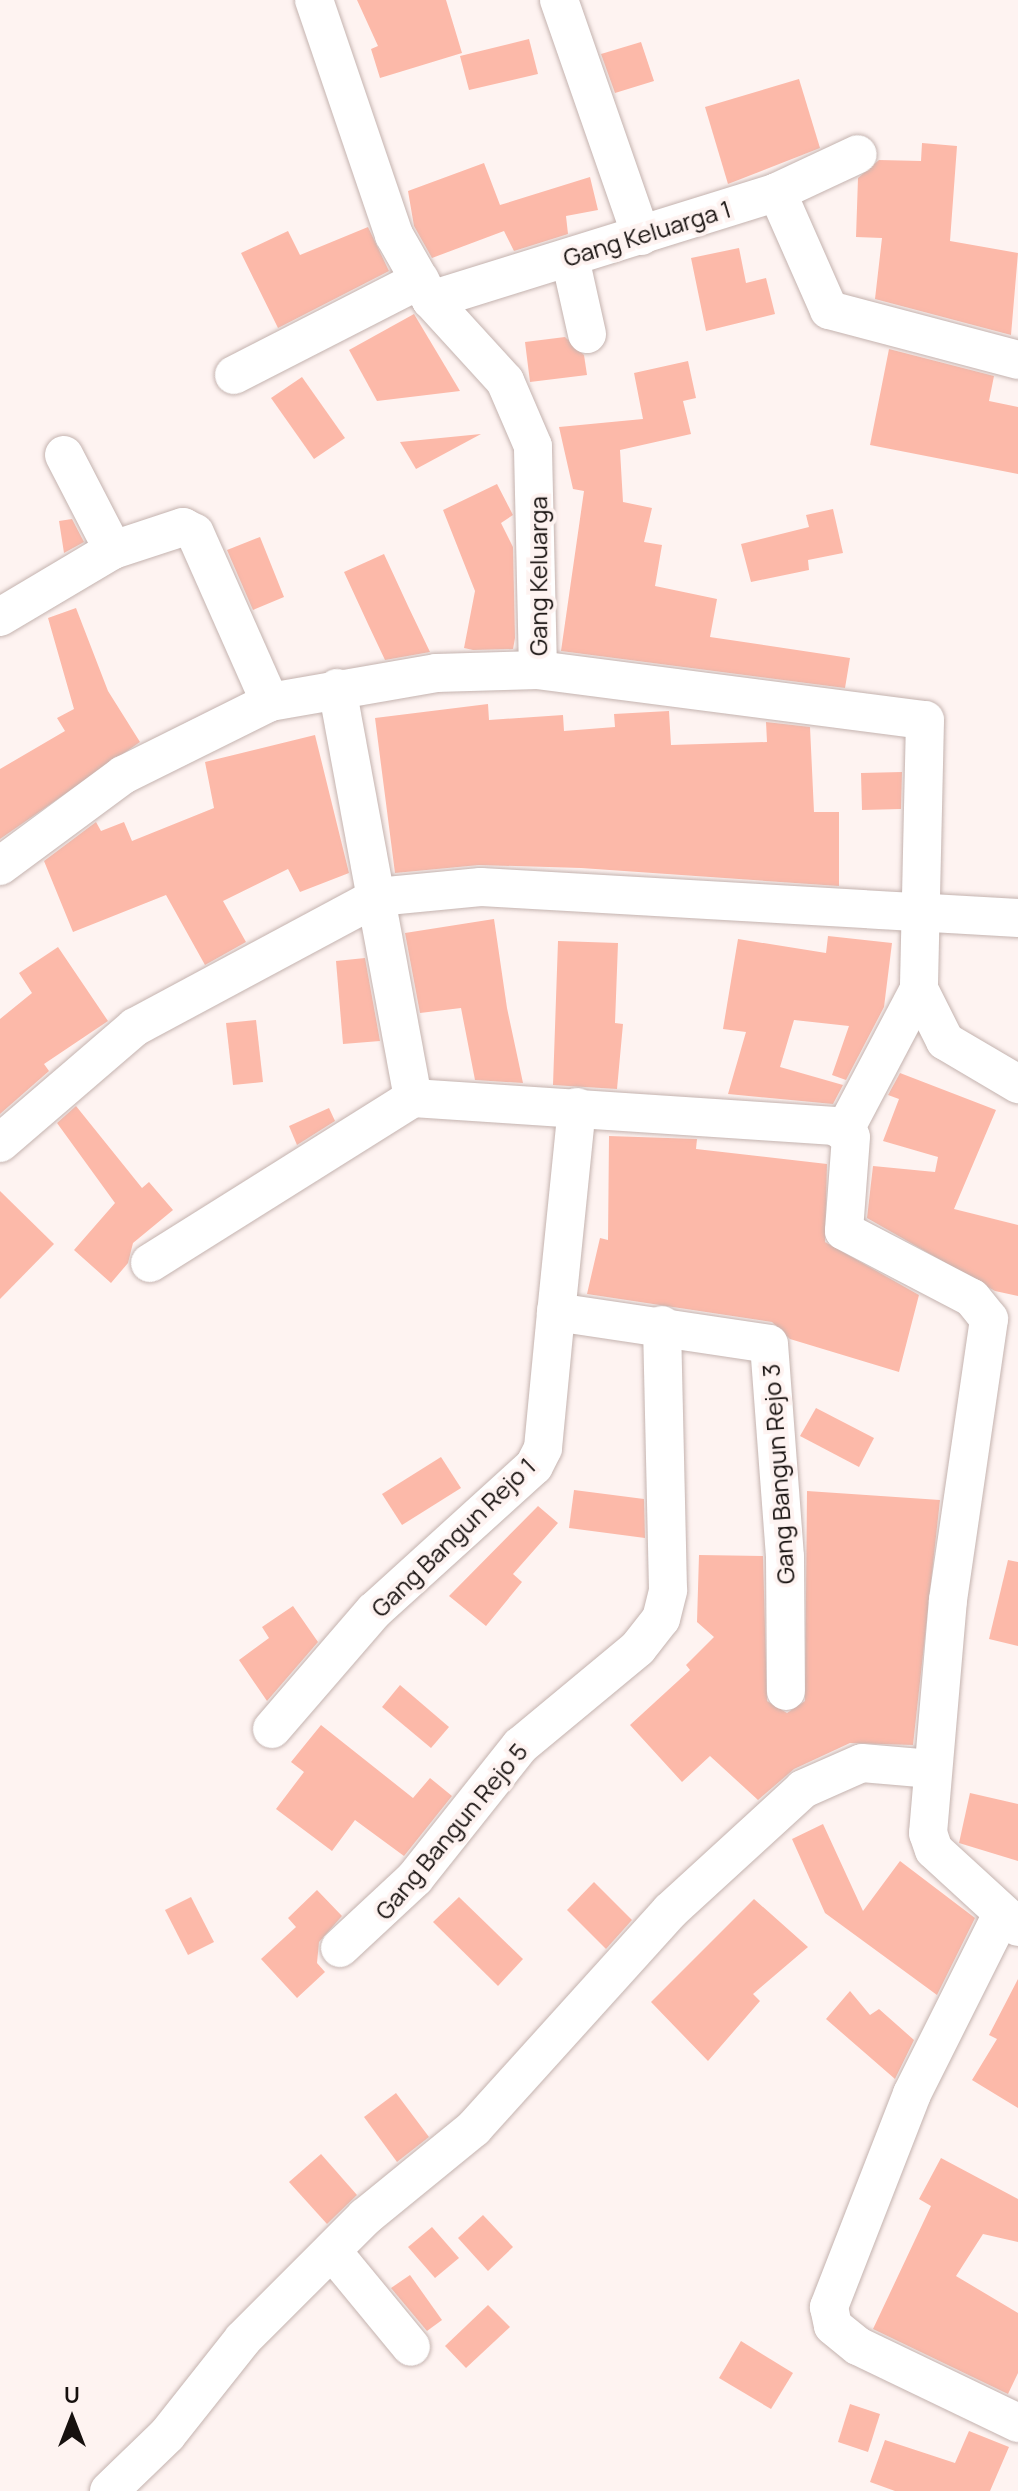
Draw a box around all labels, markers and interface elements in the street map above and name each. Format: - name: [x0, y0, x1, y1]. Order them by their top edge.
- street label: Gang Keluarga 1: [560, 194, 734, 272]
- street label: Gang Keluarga: [524, 496, 552, 656]
- street label: Gang Bangun Rejo 3: [756, 1363, 800, 1585]
- street label: Gang Bangun Rejo 1: [365, 1451, 541, 1623]
- street label: Gang Bangun Rejo 5: [369, 1737, 533, 1925]
- north arrow: [32, 2379, 112, 2459]
- text: U: [64, 2380, 80, 2410]

